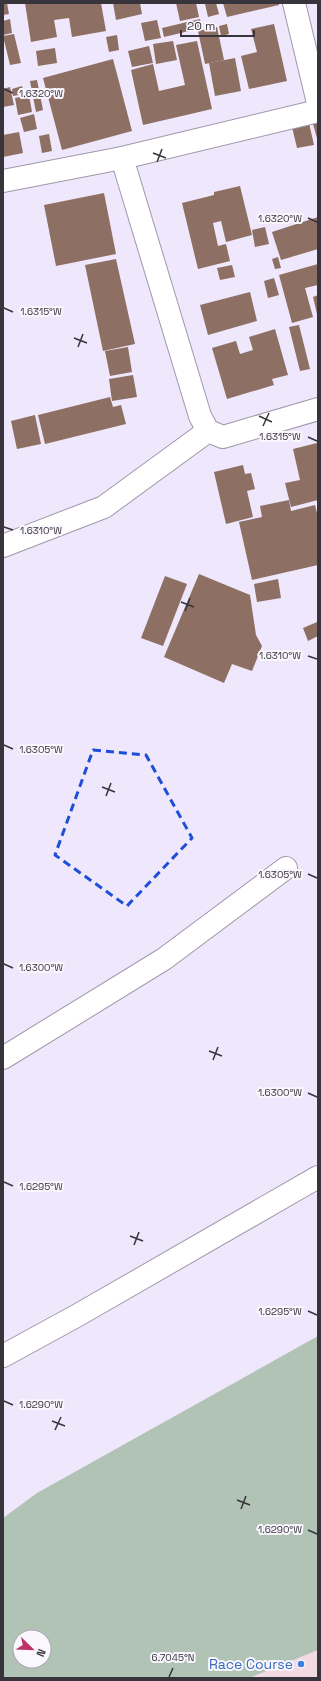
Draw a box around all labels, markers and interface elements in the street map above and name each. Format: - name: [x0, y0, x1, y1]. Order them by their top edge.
- scale bar: [181, 12, 254, 38]
- text: 20 m: [187, 18, 215, 34]
- text: 1.6320°W: [19, 87, 63, 100]
- text: 1.6320°W: [258, 212, 302, 225]
- text: 1.6315°W: [20, 305, 62, 318]
- text: 1.6315°W: [259, 430, 301, 443]
- text: 1.6310°W: [20, 524, 62, 537]
- text: 1.6310°W: [259, 649, 301, 662]
- text: 1.6305°W: [19, 743, 63, 756]
- text: 1.6305°W: [258, 868, 302, 881]
- text: 1.6300°W: [19, 961, 63, 974]
- text: 1.6300°W: [258, 1086, 302, 1099]
- text: 1.6295°W: [19, 1180, 63, 1193]
- text: 1.6295°W: [258, 1305, 302, 1318]
- text: 1.6290°W: [19, 1398, 63, 1411]
- text: 1.6290°W: [258, 1523, 302, 1536]
- north arrow: [12, 1629, 52, 1669]
- text: N: [33, 1647, 49, 1659]
- text: 6.7045°N: [152, 1651, 194, 1664]
- place label: Race Course: [209, 1655, 293, 1673]
- marker: Race Course: [296, 1659, 306, 1669]

